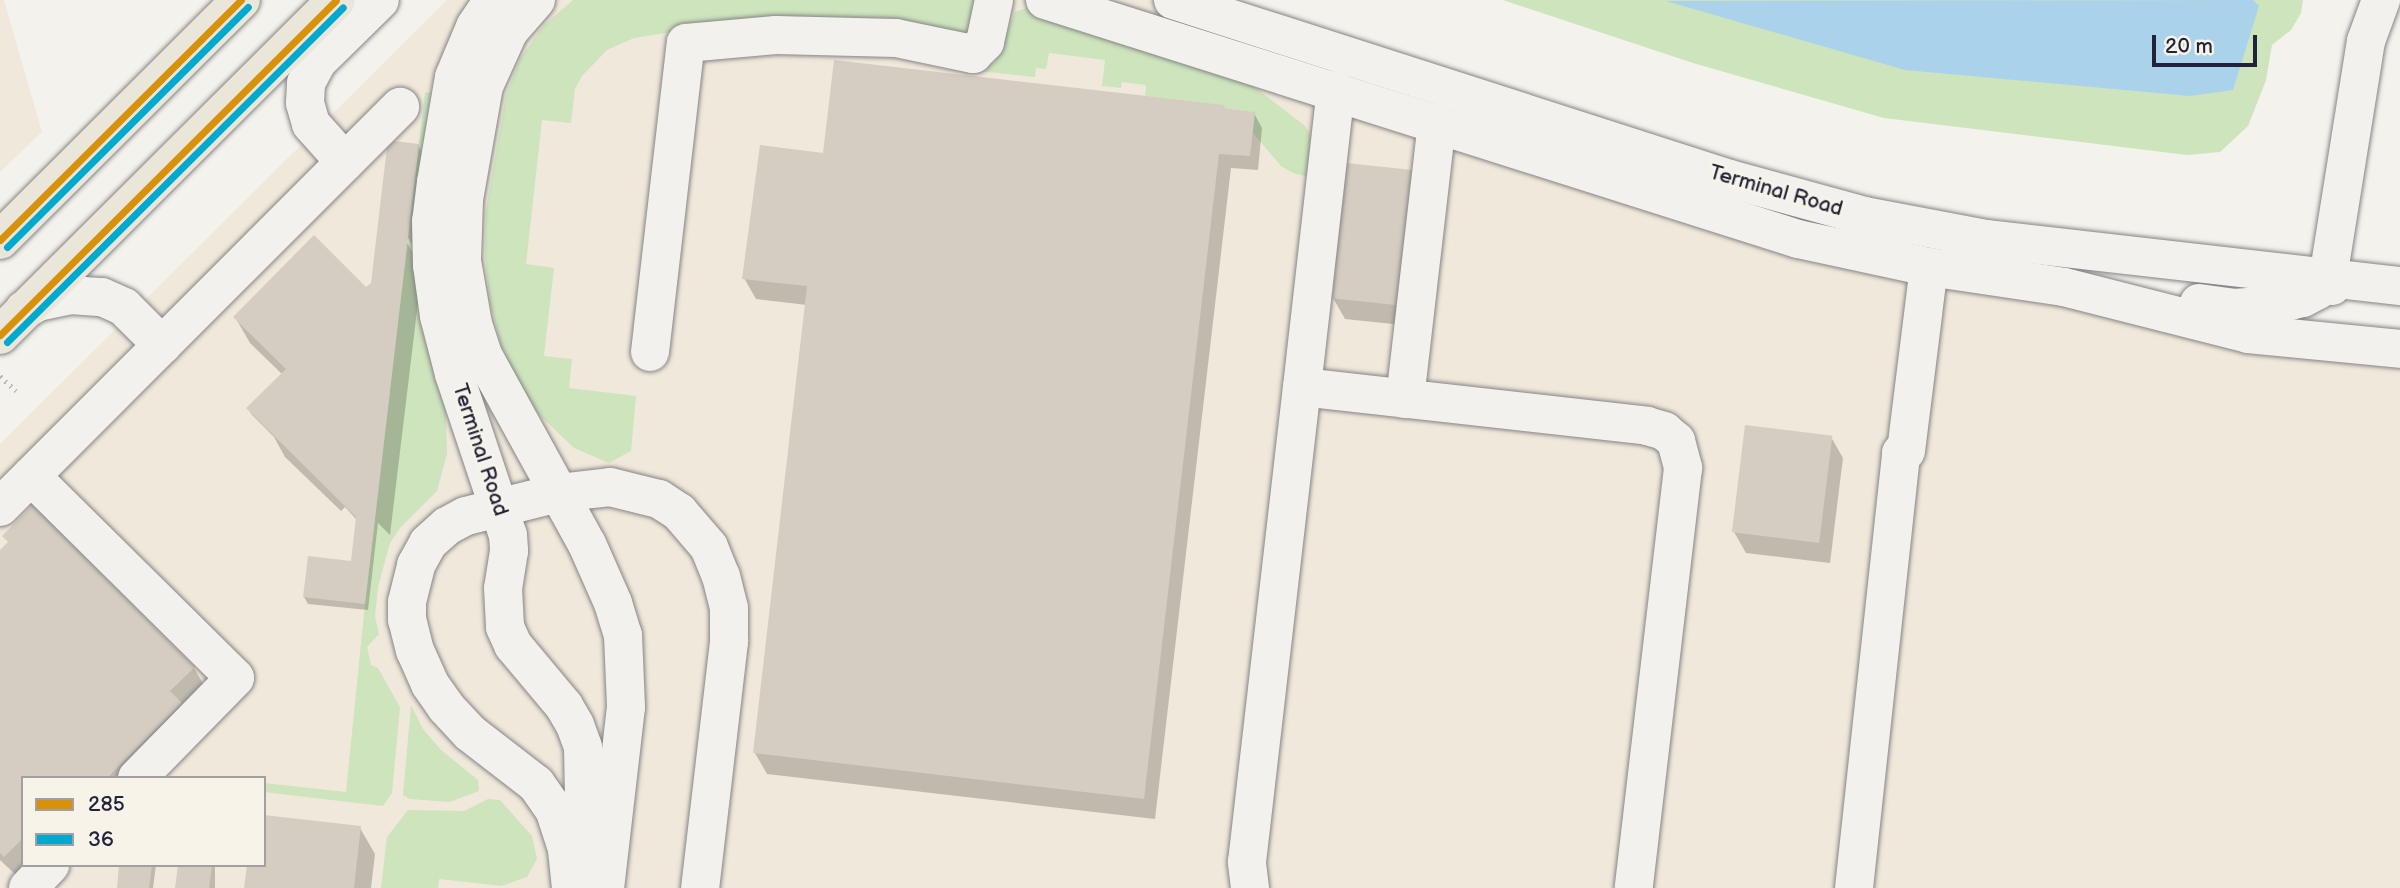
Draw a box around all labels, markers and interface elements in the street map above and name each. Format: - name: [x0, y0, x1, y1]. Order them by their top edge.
- scale bar: [2155, 21, 2260, 65]
- text: 20 m: [2165, 34, 2213, 59]
- street label: Terminal Road: [1706, 160, 1846, 222]
- street label: Terminal Road: [447, 381, 513, 519]
- legend: [21, 776, 266, 867]
- text: 285: [88, 792, 125, 817]
- text: 36: [88, 827, 114, 852]

